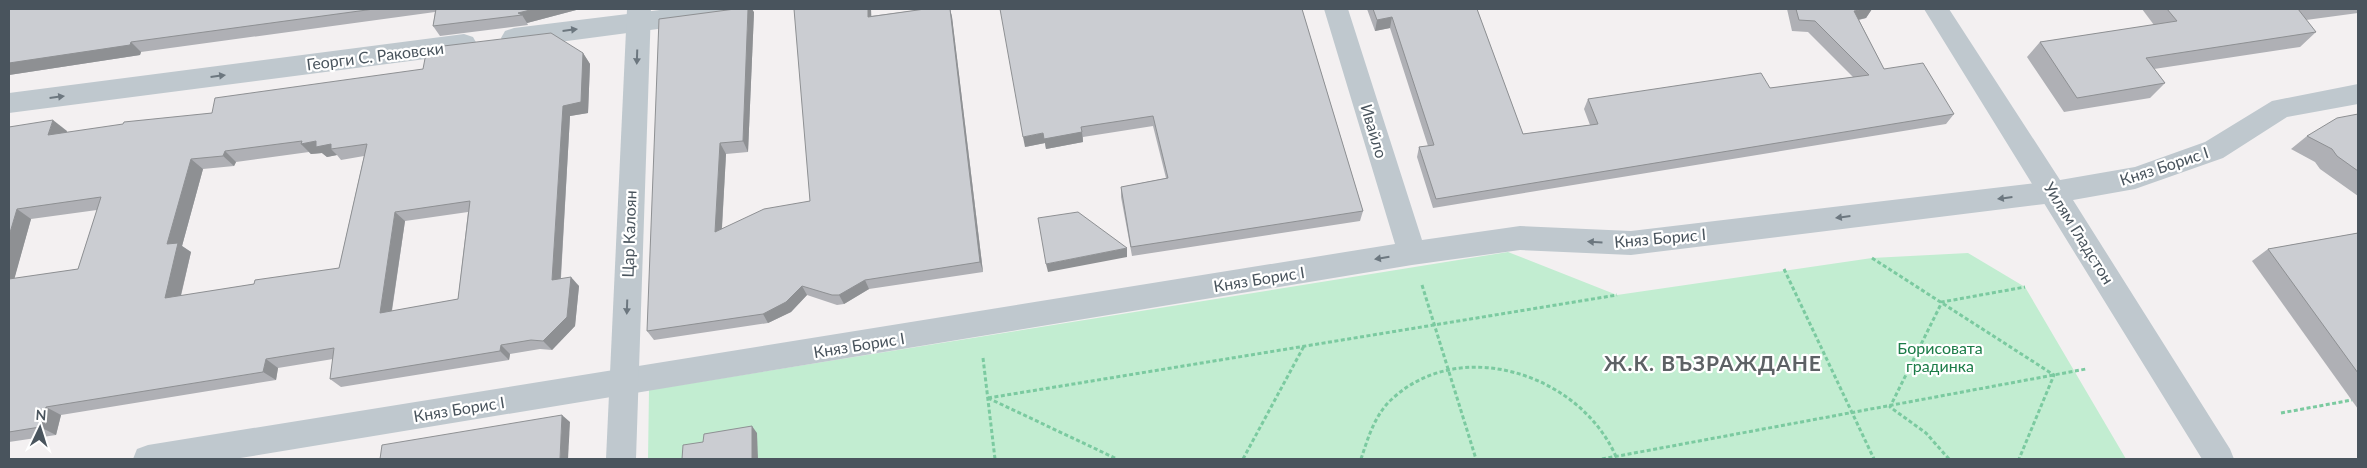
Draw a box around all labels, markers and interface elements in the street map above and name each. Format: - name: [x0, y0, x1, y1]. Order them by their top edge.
- one-way arrow: [563, 26, 579, 34]
- street label: Георги С. Раковски: [305, 38, 445, 73]
- one-way arrow: [632, 50, 640, 66]
- one-way arrow: [211, 72, 227, 80]
- one-way arrow: [49, 93, 65, 101]
- street label: Ивайло: [1357, 101, 1392, 160]
- street label: Княз Борис I: [2117, 142, 2211, 189]
- street label: Уилям Гладстон: [2040, 178, 2118, 287]
- street label: Цар Калоян: [617, 190, 640, 278]
- one-way arrow: [1996, 194, 2012, 202]
- one-way arrow: [1835, 213, 1851, 221]
- street label: Княз Борис I: [1613, 224, 1707, 251]
- one-way arrow: [1587, 237, 1603, 245]
- one-way arrow: [1373, 255, 1389, 263]
- street label: Княз Борис I: [1212, 262, 1306, 295]
- one-way arrow: [622, 300, 630, 316]
- street label: Княз Борис I: [812, 328, 906, 361]
- park label: Борисовата градинка: [1897, 338, 1983, 375]
- district label: Ж.К. ВЪЗРАЖДАНЕ: [1604, 350, 1822, 375]
- street label: Княз Борис I: [412, 392, 506, 425]
- north arrow: [15, 403, 65, 453]
- text: N: [35, 406, 47, 423]

